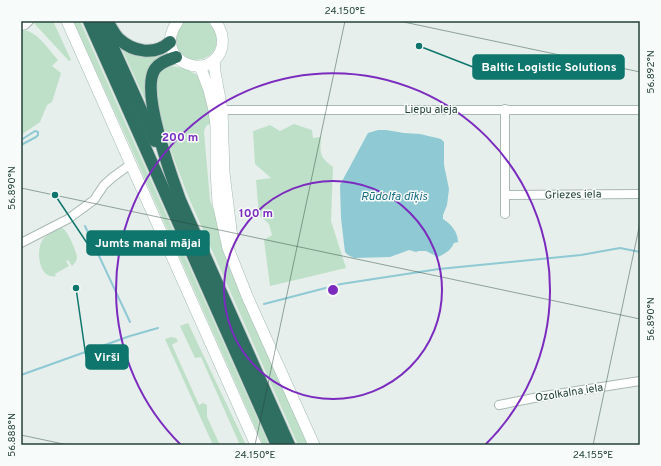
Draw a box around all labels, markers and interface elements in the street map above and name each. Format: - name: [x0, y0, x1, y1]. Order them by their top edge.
- text: 24.150°E: [325, 5, 365, 18]
- text: 56.892°N: [645, 50, 658, 94]
- callout: Baltic Logistic Solutions: [473, 55, 624, 79]
- text: Baltic Logistic Solutions: [481, 60, 617, 76]
- street label: Liepu aleja: [404, 103, 458, 117]
- text: 200 m: [162, 130, 198, 146]
- text: 56.890°N: [6, 166, 19, 210]
- street label: Griezes iela: [545, 188, 602, 202]
- water label: Rūdolfa dīķis: [361, 189, 428, 205]
- text: 100 m: [239, 206, 273, 222]
- callout: Jumts manai mājai: [87, 231, 209, 255]
- text: Jumts manai mājai: [95, 236, 201, 252]
- centre of rings: [326, 283, 340, 297]
- text: 56.890°N: [645, 297, 658, 341]
- callout: Virši: [86, 345, 128, 369]
- text: Virši: [94, 350, 120, 366]
- street label: Ozolkalna iela: [534, 381, 604, 405]
- text: 56.888°N: [6, 413, 19, 457]
- text: 24.150°E: [235, 449, 275, 462]
- text: 24.155°E: [573, 449, 613, 462]

